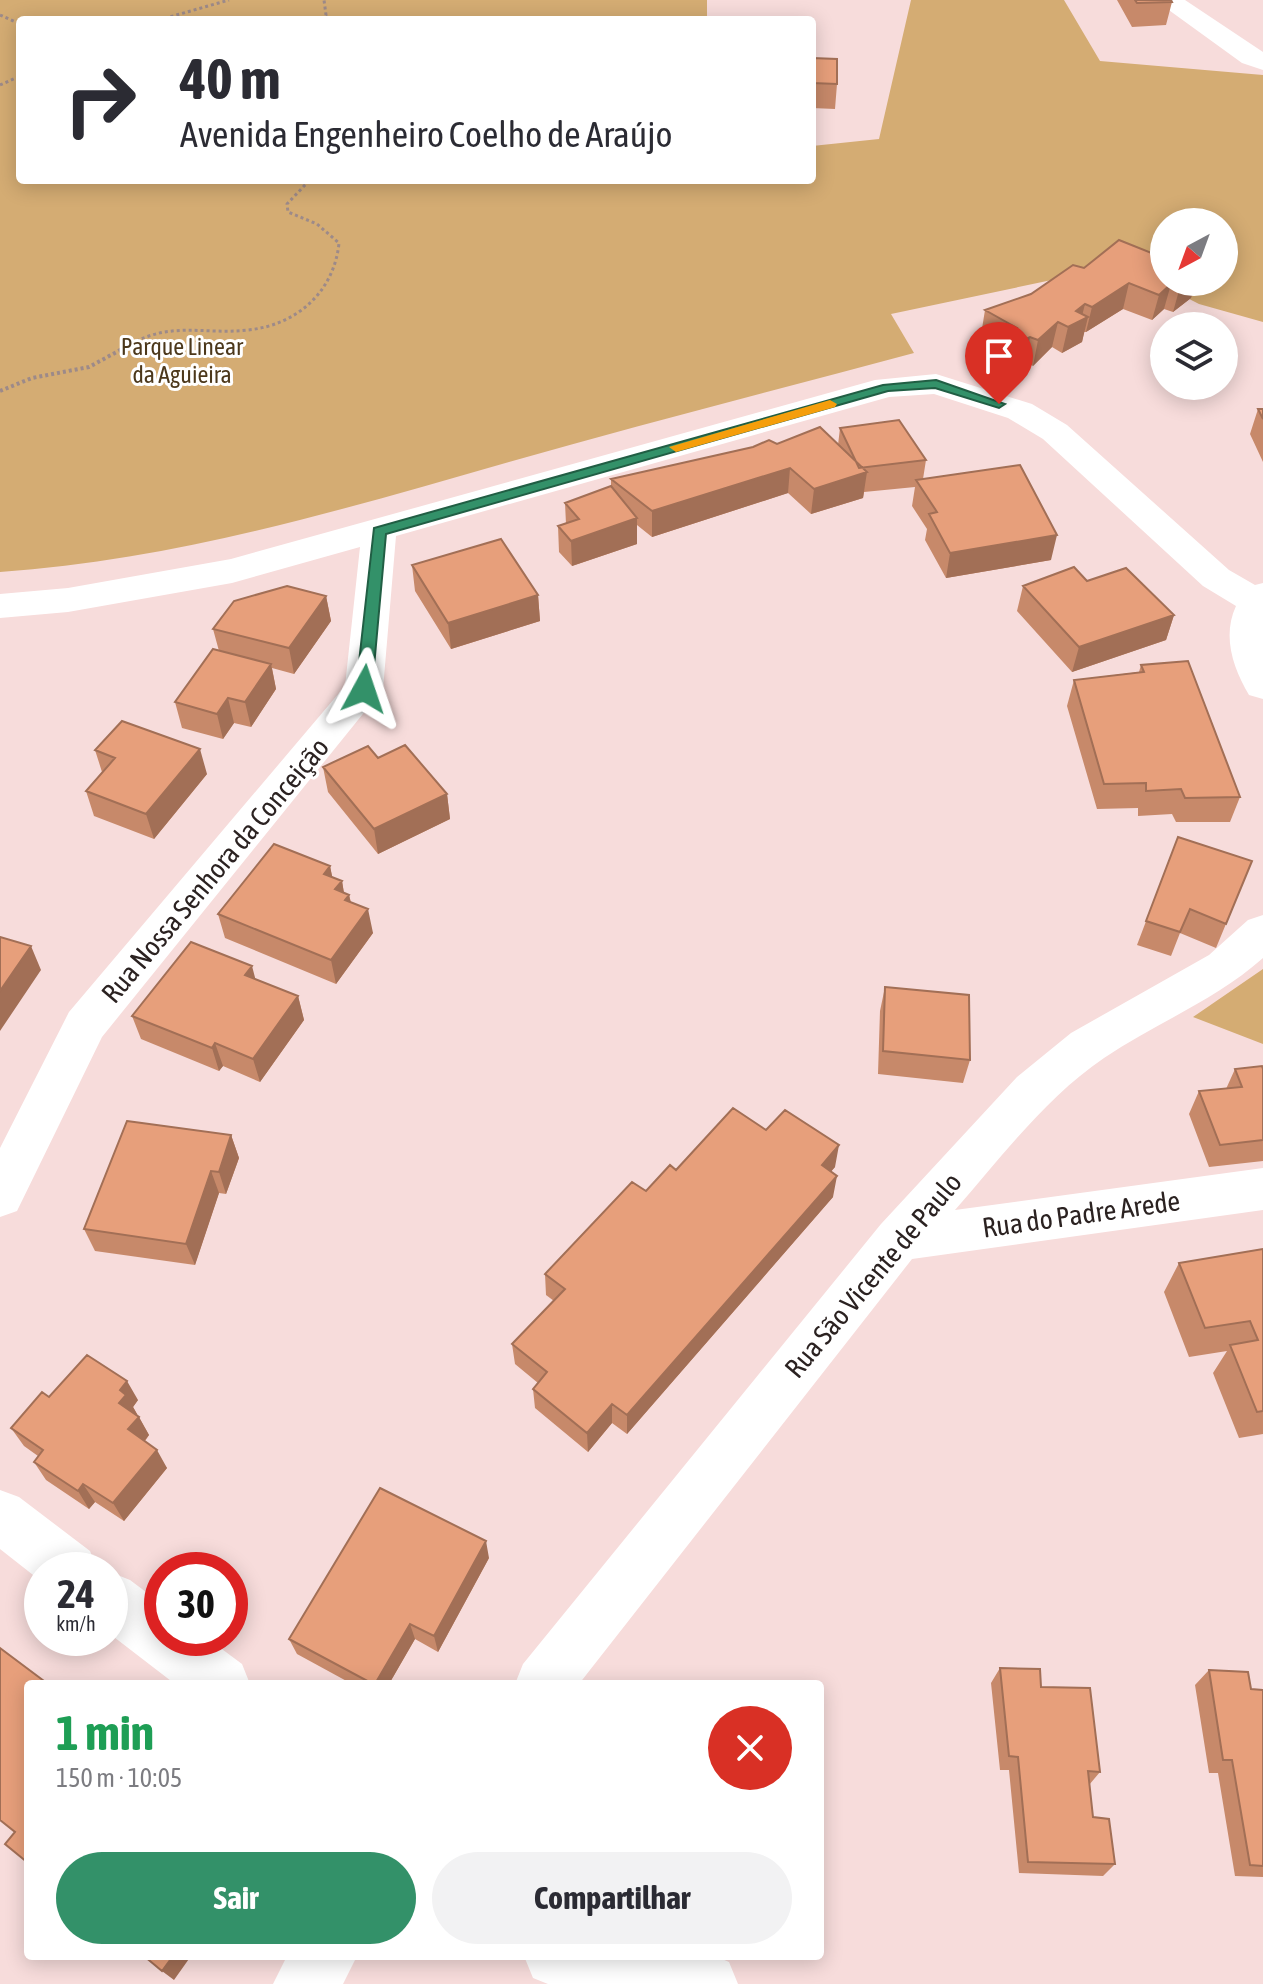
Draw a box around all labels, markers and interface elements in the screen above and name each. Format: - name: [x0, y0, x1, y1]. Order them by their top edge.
- text: 40 m: [180, 47, 281, 111]
- icon: right: [48, 48, 152, 152]
- text: Avenida Engenheiro Coelho de Araújo: [180, 113, 672, 155]
- north arrow: [1150, 208, 1238, 296]
- map controls: [1150, 208, 1238, 400]
- button: layers: [1150, 312, 1238, 400]
- pin: [965, 322, 1033, 404]
- park label: Parque Linear da Aguieira: [121, 333, 244, 388]
- icon: arrive: [977, 334, 1021, 378]
- position arrow: [322, 647, 406, 731]
- street label: Rua Nossa Senhora da Conceição: [95, 731, 335, 1009]
- street label: Rua São Vicente de Paulo: [778, 1166, 968, 1384]
- street label: Rua do Padre Arede: [980, 1184, 1182, 1244]
- speed limit sign: 30: [144, 1552, 248, 1656]
- text: 24: [57, 1571, 95, 1616]
- text: km/h: [56, 1612, 96, 1635]
- text: 1 min: [56, 1705, 154, 1760]
- button: close: [708, 1706, 792, 1790]
- text: 150 m · 10:05: [56, 1763, 182, 1793]
- button: Sair: [56, 1852, 416, 1944]
- button: Compartilhar: [432, 1852, 792, 1944]

